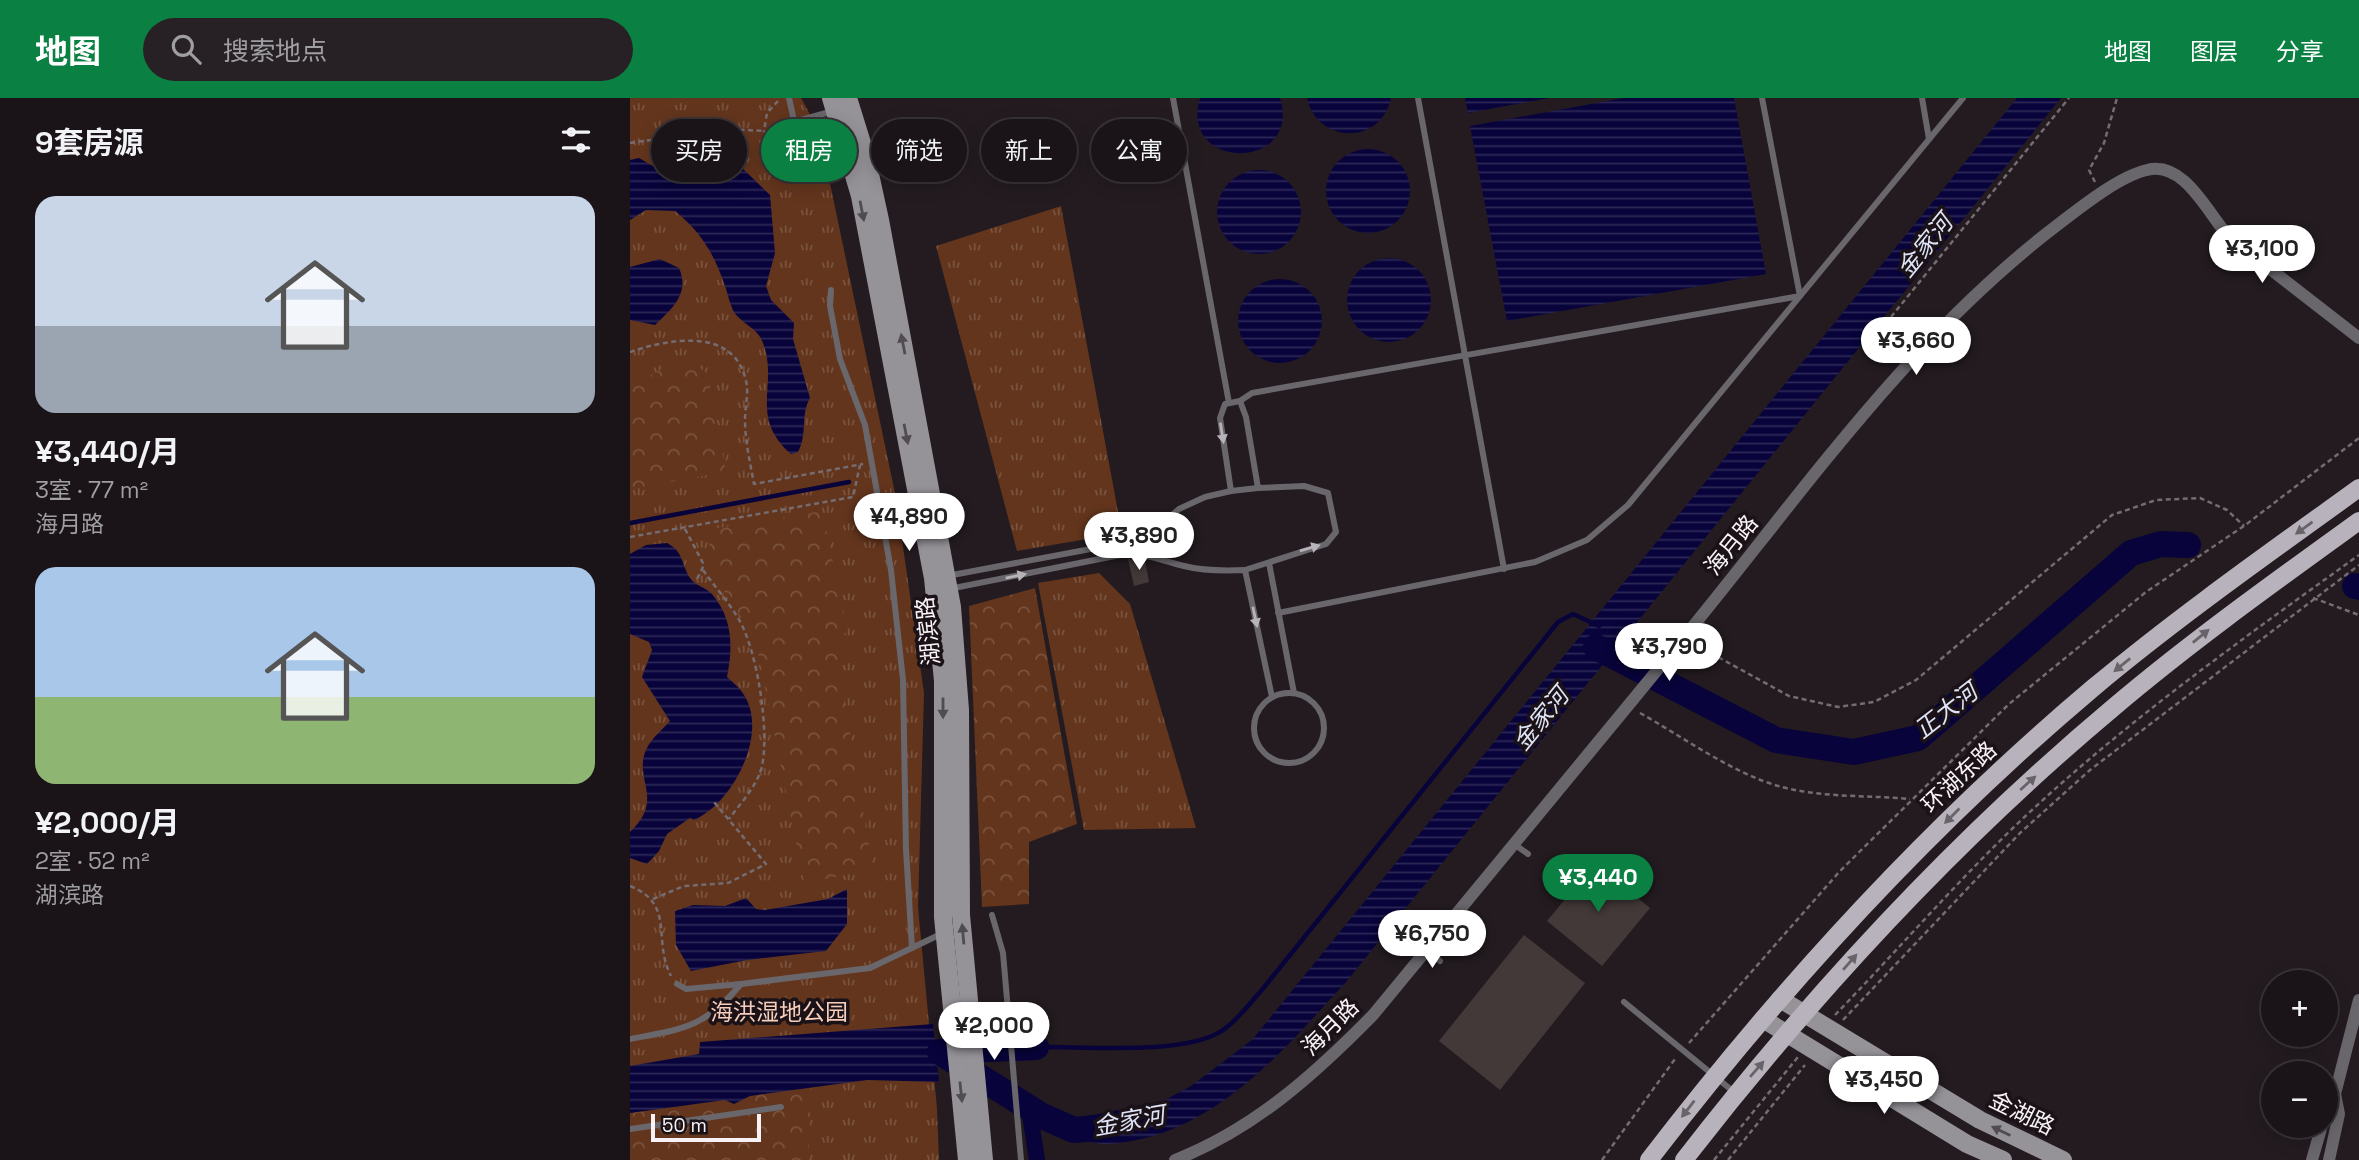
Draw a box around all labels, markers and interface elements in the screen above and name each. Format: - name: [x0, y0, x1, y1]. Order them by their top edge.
- search box: [143, 18, 633, 81]
- icon: search: [167, 30, 205, 68]
- text: 地图: [35, 31, 101, 73]
- text: 搜索地点: [223, 34, 327, 68]
- text: 地图: [2104, 36, 2152, 67]
- text: 图层: [2190, 36, 2238, 67]
- text: 分享: [2276, 36, 2324, 67]
- chip: 买房: [651, 119, 747, 182]
- chip: 租房: [761, 119, 857, 182]
- chip: 筛选: [871, 119, 967, 182]
- chip: 新上: [981, 119, 1077, 182]
- chip: 公寓: [1091, 119, 1187, 182]
- icon: filters: [557, 121, 595, 159]
- text: 9套房源: [35, 123, 144, 162]
- one-way arrow: [857, 200, 868, 222]
- water label: 金家河: [1890, 205, 1962, 283]
- pin: ¥3,100: [2205, 226, 2319, 285]
- text: ¥3,100: [2225, 233, 2299, 263]
- icon: home: [252, 242, 378, 368]
- pin: ¥3,660: [1859, 317, 1973, 377]
- text: ¥3,660: [1877, 325, 1955, 355]
- one-way arrow: [898, 333, 909, 355]
- one-way arrow: [1217, 422, 1228, 444]
- one-way arrow: [900, 423, 911, 445]
- text: ¥3,440/月: [35, 432, 180, 471]
- text: 3室 · 77 m²: [35, 475, 148, 505]
- pin: ¥4,890: [852, 494, 966, 553]
- text: ¥4,890: [870, 501, 948, 531]
- text: 海月路: [35, 509, 104, 539]
- street label: 海月路: [1698, 509, 1764, 581]
- pin: ¥3,890: [1082, 512, 1196, 572]
- text: ¥3,890: [1100, 520, 1178, 550]
- one-way arrow: [2295, 521, 2313, 535]
- one-way arrow: [1300, 543, 1321, 553]
- one-way arrow: [1005, 571, 1027, 582]
- street label: 湖滨路: [909, 595, 947, 667]
- one-way arrow: [1250, 606, 1261, 628]
- icon: home: [252, 613, 378, 739]
- pin: ¥3,790: [1612, 624, 1726, 683]
- one-way arrow: [2192, 629, 2210, 644]
- text: ¥3,790: [1631, 631, 1707, 661]
- one-way arrow: [2114, 657, 2131, 672]
- water label: 正大河: [1908, 674, 1987, 745]
- water label: 金家河: [1506, 678, 1578, 756]
- one-way arrow: [937, 697, 949, 719]
- street label: 环湖东路: [1915, 735, 2003, 819]
- one-way arrow: [2019, 776, 2036, 792]
- text: ¥2,000/月: [35, 803, 180, 842]
- one-way arrow: [1944, 808, 1960, 824]
- text: 2室 · 52 m²: [35, 846, 150, 876]
- pin: ¥3,440: [1541, 854, 1655, 914]
- text: ¥3,440: [1558, 862, 1638, 892]
- text: 湖滨路: [35, 880, 104, 910]
- pin: ¥6,750: [1375, 910, 1489, 970]
- text: ¥6,750: [1394, 918, 1470, 948]
- one-way arrow: [957, 923, 968, 945]
- one-way arrow: [1842, 953, 1857, 970]
- map controls: [2261, 970, 2338, 1138]
- button: +: [2261, 970, 2338, 1047]
- street label: 海月路: [1295, 992, 1365, 1062]
- park label: 海洪湿地公园: [710, 997, 848, 1027]
- pin: ¥2,000: [937, 1002, 1051, 1062]
- text: ¥2,000: [954, 1010, 1034, 1040]
- pin: ¥3,450: [1827, 1056, 1941, 1116]
- one-way arrow: [1749, 1060, 1765, 1077]
- button: −: [2261, 1061, 2338, 1138]
- text: ¥3,450: [1845, 1064, 1923, 1094]
- one-way arrow: [955, 1081, 966, 1103]
- street label: 金湖路: [1984, 1084, 2060, 1142]
- water label: 金家河: [1091, 1098, 1171, 1142]
- one-way arrow: [1682, 1100, 1696, 1118]
- scale bar: [651, 1111, 761, 1143]
- text: 50 m: [662, 1113, 707, 1138]
- one-way arrow: [1991, 1125, 2011, 1136]

